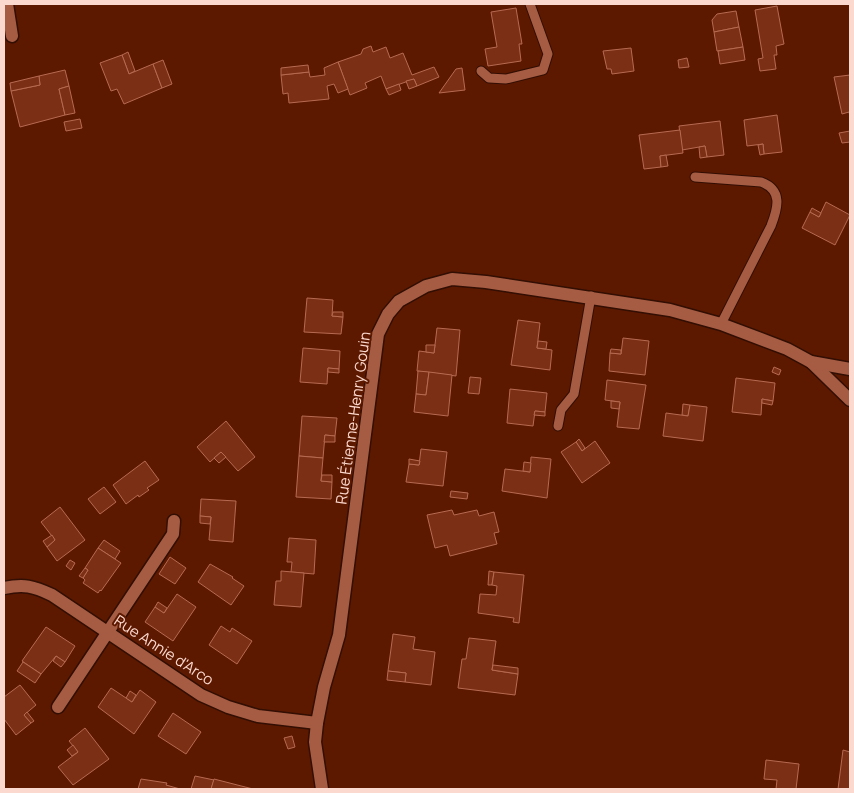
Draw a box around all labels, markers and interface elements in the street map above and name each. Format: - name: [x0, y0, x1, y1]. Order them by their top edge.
- street label: Rue Étienne-Henry Gouin: [330, 330, 376, 506]
- street label: Rue Annie d'Arco: [110, 610, 218, 690]

